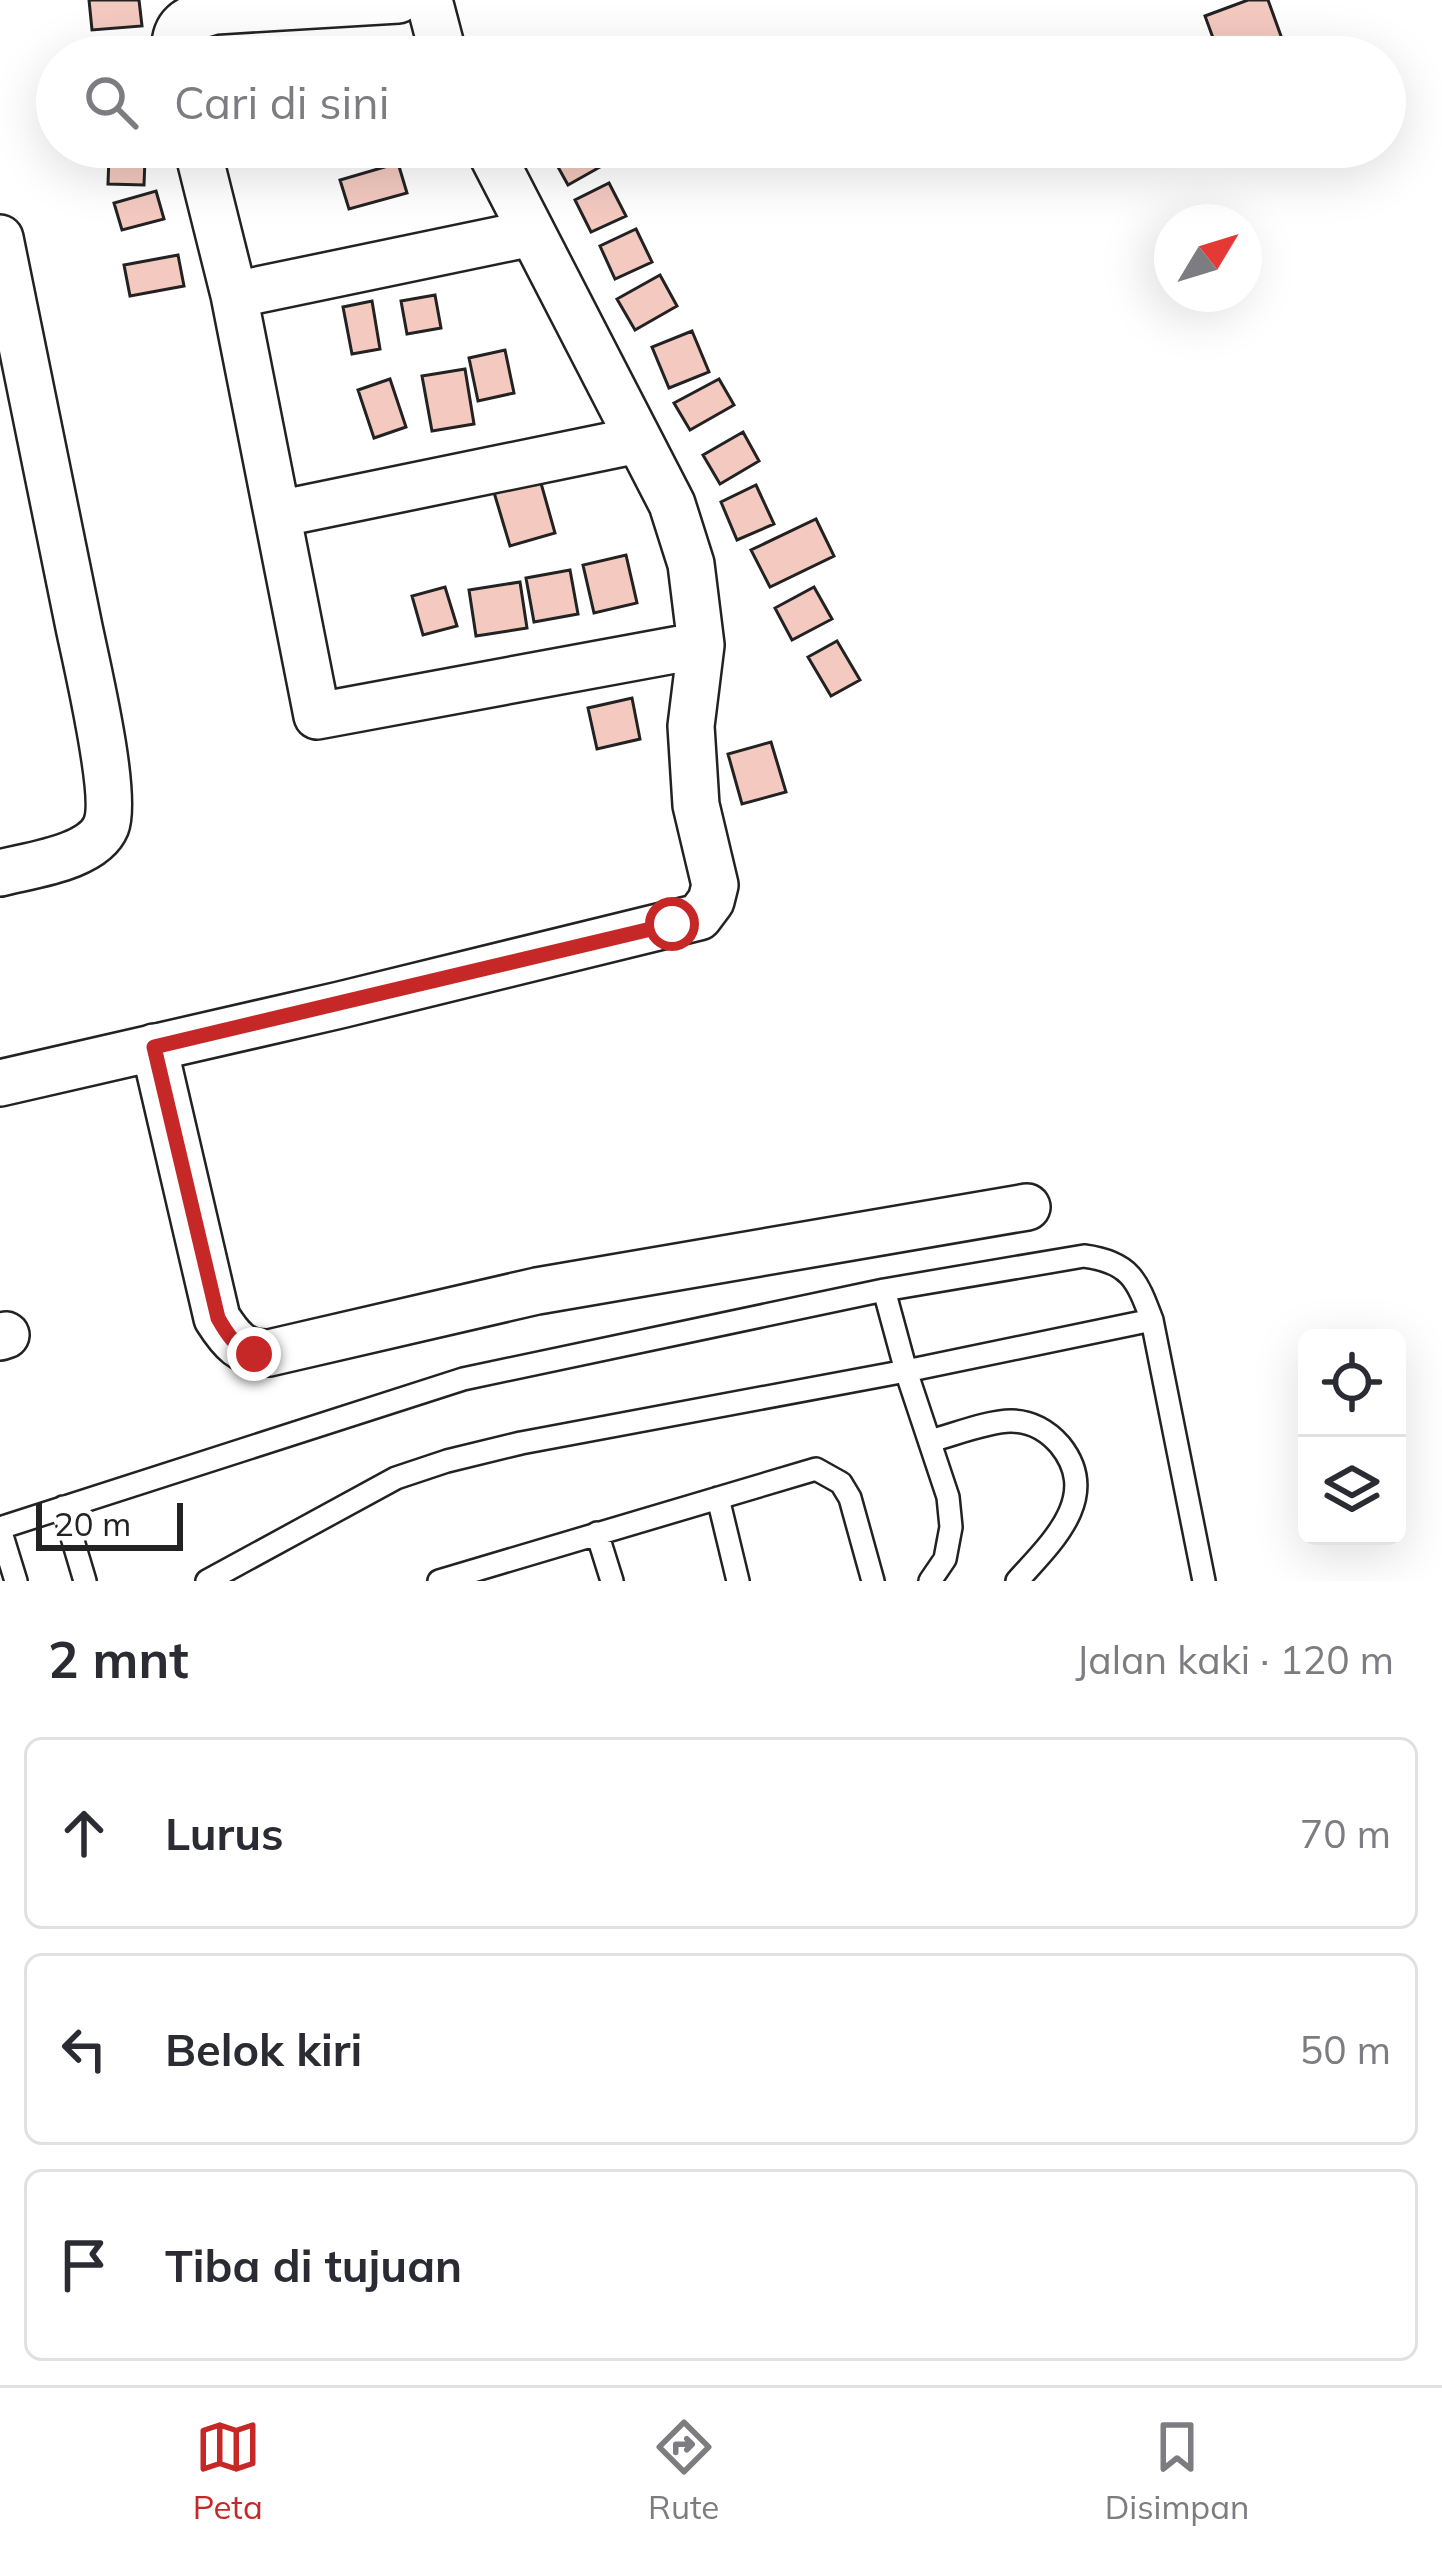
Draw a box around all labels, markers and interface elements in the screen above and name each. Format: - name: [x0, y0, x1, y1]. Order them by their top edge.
- search box: [36, 36, 1406, 168]
- icon: search: [78, 69, 144, 135]
- text: Cari di sini: [174, 74, 389, 130]
- north arrow: [1154, 204, 1262, 312]
- route start: [645, 897, 699, 951]
- route end: [227, 1327, 281, 1381]
- map controls: [1298, 1329, 1406, 1545]
- button: locate: [1298, 1329, 1406, 1437]
- button: layers: [1298, 1437, 1406, 1545]
- scale bar: [36, 1497, 183, 1550]
- text: 20 m: [54, 1503, 131, 1544]
- text: 2 mnt: [48, 1627, 189, 1691]
- text: Jalan kaki · 120 m: [1075, 1635, 1394, 1684]
- icon: ahead: [51, 1800, 117, 1866]
- text: Lurus: [165, 1805, 284, 1861]
- text: 70 m: [1300, 1809, 1391, 1858]
- icon: left: [51, 2016, 117, 2082]
- text: Belok kiri: [165, 2021, 362, 2077]
- text: 50 m: [1300, 2025, 1391, 2074]
- icon: arrive: [51, 2232, 117, 2298]
- text: Tiba di tujuan: [165, 2237, 462, 2293]
- tab: Peta: [193, 2414, 263, 2527]
- tab: Rute: [648, 2414, 719, 2527]
- tab: Disimpan: [1105, 2414, 1249, 2527]

